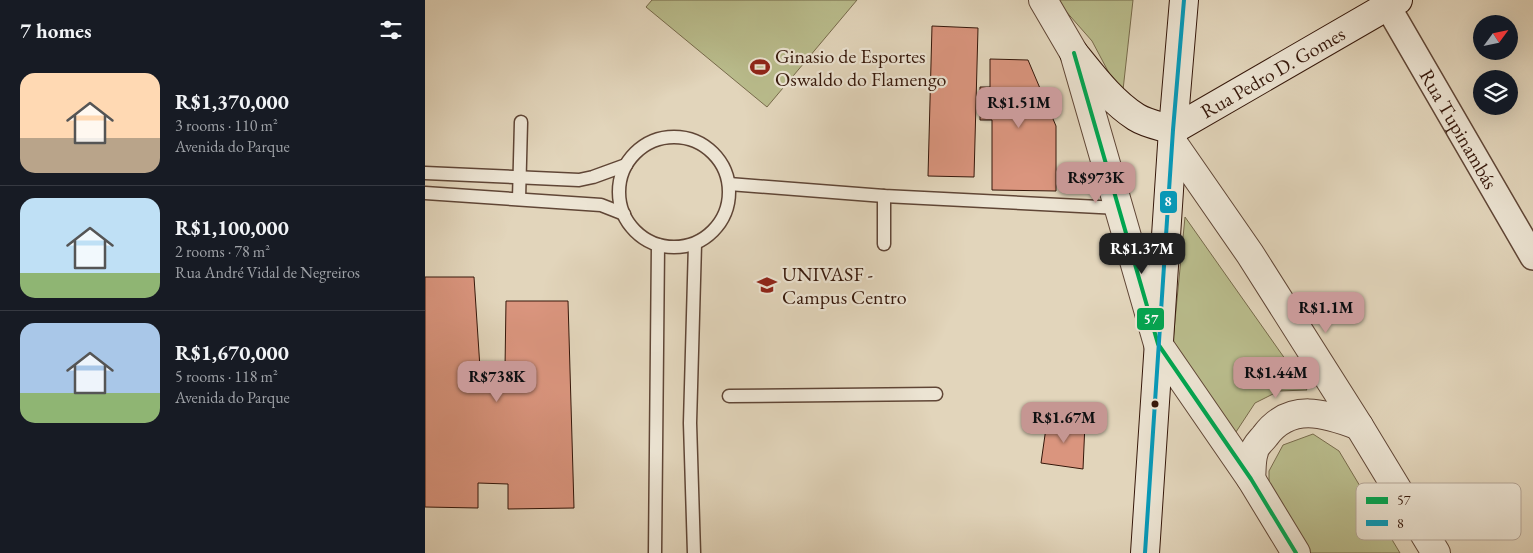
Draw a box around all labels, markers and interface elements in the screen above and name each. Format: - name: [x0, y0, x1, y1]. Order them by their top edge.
- north arrow: [1473, 15, 1517, 60]
- map controls: [1473, 15, 1518, 115]
- icon: filters: [377, 16, 405, 44]
- text: 7 homes: [20, 17, 92, 44]
- street label: Rua Pedro D. Gomes: [1196, 20, 1350, 124]
- place label: Ginasio de Esportes Oswaldo do Flamengo: [775, 43, 947, 92]
- sports icon: Ginasio de Esportes Oswaldo do Flamengo: [749, 56, 771, 78]
- street label: Rua Tupinambás: [1414, 64, 1504, 194]
- button: layers: [1473, 70, 1518, 115]
- pin: R$1.51M: [973, 86, 1065, 129]
- text: R$1,370,000: [175, 88, 289, 115]
- text: R$1.51M: [987, 92, 1051, 113]
- icon: home: [60, 93, 120, 153]
- text: 3 rooms · 110 m²: [175, 115, 278, 136]
- text: Avenida do Parque: [175, 136, 290, 157]
- pin: R$973K: [1055, 162, 1137, 204]
- text: R$973K: [1067, 167, 1125, 188]
- line badge: 8: [1159, 190, 1178, 214]
- text: 8: [1164, 192, 1172, 210]
- text: R$1,100,000: [175, 214, 289, 241]
- icon: home: [60, 218, 120, 278]
- pin: R$1.37M: [1096, 232, 1188, 275]
- text: R$1.37M: [1110, 238, 1174, 259]
- text: 2 rooms · 78 m²: [175, 241, 270, 262]
- place label: UNIVASF - Campus Centro: [782, 261, 907, 310]
- text: Rua André Vidal de Negreiros: [175, 262, 360, 283]
- school or university icon: UNIVASF - Campus Centro: [756, 274, 778, 296]
- pin: R$1.1M: [1285, 292, 1367, 334]
- text: R$1.1M: [1298, 297, 1354, 318]
- line badge: 57: [1136, 307, 1165, 331]
- text: 57: [1144, 310, 1159, 328]
- text: R$1,670,000: [175, 339, 289, 366]
- icon: home: [60, 343, 120, 403]
- pin: R$1.44M: [1230, 356, 1322, 399]
- pin: R$738K: [456, 360, 538, 403]
- text: R$1.44M: [1244, 362, 1308, 383]
- text: 5 rooms · 118 m²: [175, 366, 278, 387]
- text: R$738K: [468, 366, 526, 387]
- text: Avenida do Parque: [175, 387, 290, 408]
- unlabelled marker: [1150, 399, 1160, 409]
- pin: R$1.67M: [1018, 402, 1110, 444]
- text: R$1.67M: [1032, 407, 1096, 428]
- legend: [1356, 483, 1521, 540]
- text: 57: [1397, 491, 1411, 509]
- text: 8: [1397, 514, 1404, 532]

